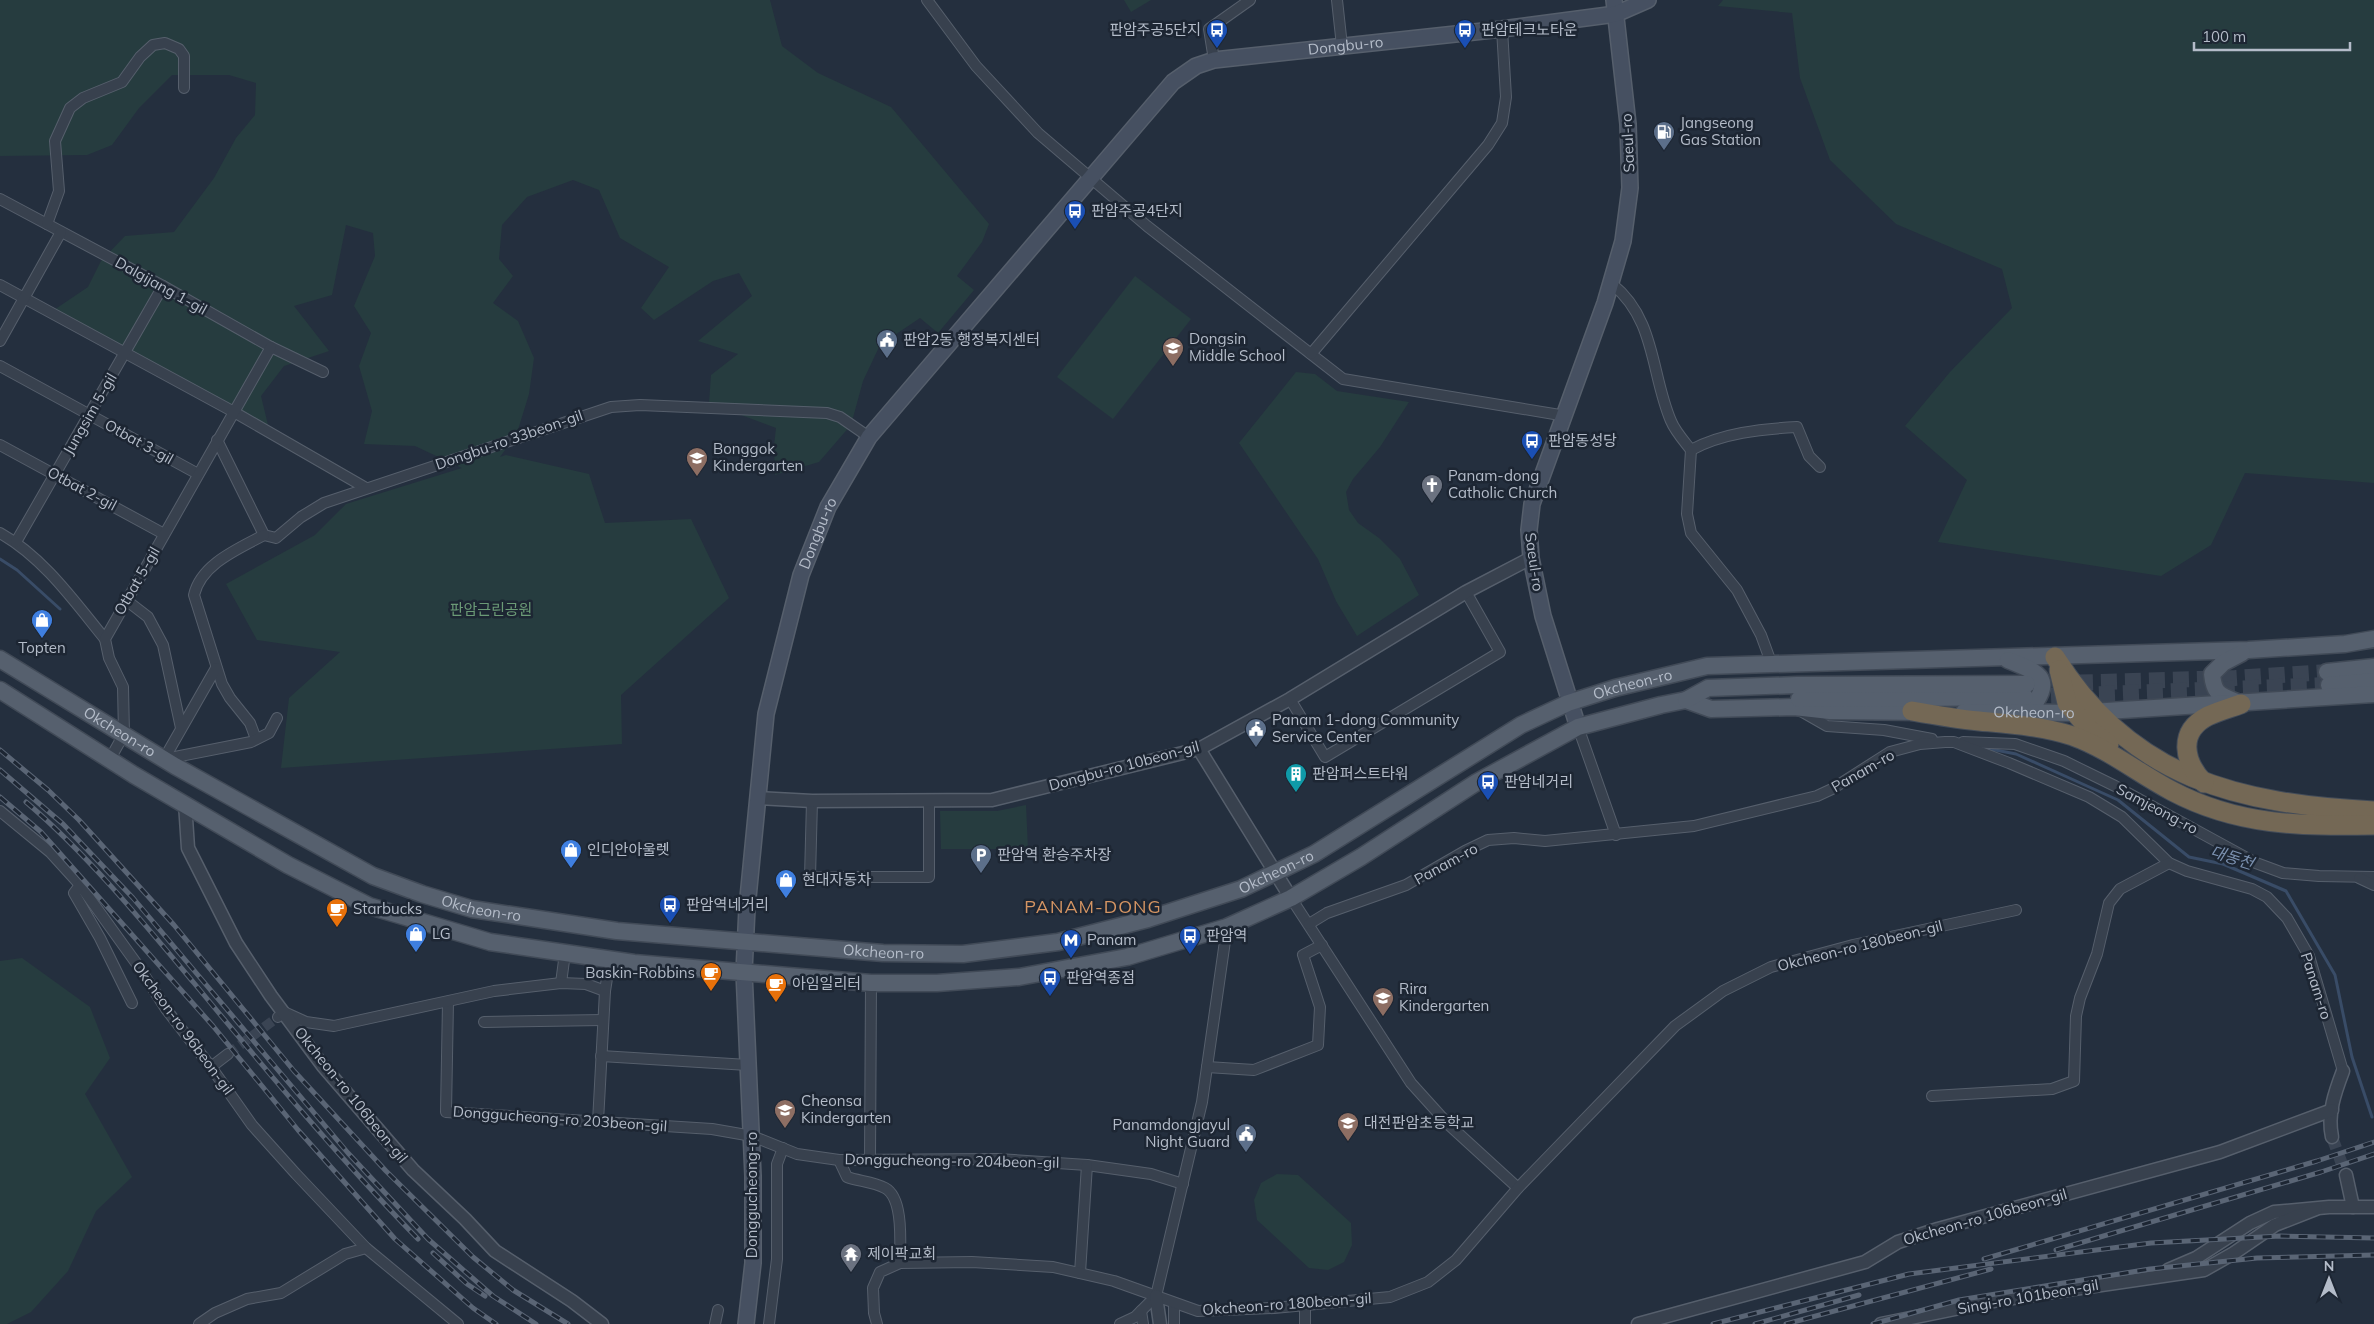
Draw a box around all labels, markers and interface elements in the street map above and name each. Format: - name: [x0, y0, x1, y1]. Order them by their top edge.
- bus stop icon: 판암주공5단지: [1205, 18, 1229, 49]
- bus stop icon: 판암테크노타운: [1453, 18, 1477, 49]
- place label: 판암주공5단지: [1109, 20, 1201, 39]
- place label: 판암테크노타운: [1481, 20, 1578, 39]
- scale bar: [2194, 20, 2350, 52]
- text: 100 m: [2202, 27, 2246, 46]
- street label: Dongbu-ro: [1307, 32, 1384, 59]
- street label: Saeul-ro: [1616, 113, 1639, 173]
- place label: Jangseong Gas Station: [1680, 113, 1761, 149]
- fuel station icon: Jangseong Gas Station: [1652, 120, 1676, 151]
- bus stop icon: 판암주공4단지: [1063, 199, 1087, 230]
- place label: 판암주공4단지: [1091, 201, 1183, 220]
- street label: Dalgijang 1-gil: [112, 252, 211, 319]
- public building icon: 판암2동 행정복지센터: [875, 328, 899, 359]
- place label: Dongsin Middle School: [1189, 329, 1285, 365]
- place label: 판암2동 행정복지센터: [903, 330, 1040, 349]
- school or university icon: Dongsin Middle School: [1161, 336, 1185, 367]
- street label: Jungsim 5-gil: [58, 369, 121, 458]
- street label: Dongbu-ro 33beon-gil: [433, 405, 585, 474]
- street label: Otbat 3-gil: [101, 415, 177, 468]
- bus stop icon: 판암동성당: [1520, 429, 1544, 460]
- place label: 판암동성당: [1548, 431, 1617, 450]
- place label: Bonggok Kindergarten: [713, 439, 803, 475]
- school or university icon: Bonggok Kindergarten: [685, 446, 709, 477]
- street label: Otbat 2-gil: [44, 462, 120, 515]
- place label: Panam-dong Catholic Church: [1448, 466, 1557, 502]
- church icon: Panam-dong Catholic Church: [1420, 473, 1444, 504]
- street label: Dongbu-ro: [794, 494, 841, 572]
- street label: Saeul-ro: [1521, 531, 1548, 593]
- street label: Otbat 5-gil: [109, 543, 164, 618]
- park label: 판암근린공원: [450, 600, 532, 619]
- shop icon: Topten: [30, 608, 54, 639]
- place label: Topten: [18, 638, 66, 657]
- street label: Okcheon-ro: [1590, 665, 1674, 703]
- street label: Okcheon-ro: [80, 702, 159, 761]
- street label: Okcheon-ro: [1993, 702, 2075, 722]
- place label: Panam 1-dong Community Service Center: [1272, 710, 1459, 746]
- public building icon: Panam 1-dong Community Service Center: [1244, 717, 1268, 748]
- street label: Dongbu-ro 10beon-gil: [1047, 736, 1201, 795]
- street label: Panam-ro: [1828, 745, 1898, 796]
- building icon: 판암퍼스트타워: [1284, 762, 1308, 793]
- place label: 판암퍼스트타워: [1312, 764, 1409, 783]
- bus stop icon: 판암네거리: [1476, 770, 1500, 801]
- place label: 판암네거리: [1504, 772, 1573, 791]
- street label: Samjeong-ro: [2113, 779, 2201, 838]
- shop icon: 인디안아울렛: [559, 838, 583, 869]
- street label: Panam-ro: [1411, 838, 1481, 889]
- place label: 인디안아울렛: [587, 840, 670, 859]
- water label: 대동천: [2208, 841, 2258, 874]
- parking icon: 판암역 환승주차장: [969, 843, 993, 874]
- place label: 판암역 환승주차장: [997, 845, 1112, 864]
- street label: Okcheon-ro: [1235, 846, 1317, 898]
- shop icon: 현대자동차: [774, 868, 798, 899]
- place label: 현대자동차: [802, 870, 871, 889]
- street label: Okcheon-ro: [439, 890, 523, 925]
- bus stop icon: 판암역네거리: [658, 893, 682, 924]
- place label: 판암역네거리: [686, 895, 769, 914]
- district label: PANAM-DONG: [1024, 895, 1162, 918]
- cafe icon: Starbucks: [325, 897, 349, 928]
- place label: Starbucks: [353, 899, 422, 918]
- street label: Okcheon-ro 180beon-gil: [1775, 916, 1944, 975]
- shop icon: LG: [404, 922, 428, 953]
- place label: LG: [432, 924, 451, 943]
- bus stop icon: 판암역: [1178, 924, 1202, 955]
- place label: 판암역: [1206, 926, 1247, 945]
- metro station icon: Panam: [1059, 928, 1083, 959]
- place label: Panam: [1087, 930, 1136, 949]
- street label: Okcheon-ro: [842, 940, 924, 963]
- street label: Panam-ro: [2297, 950, 2336, 1022]
- street label: Okcheon-ro 96beon-gil: [129, 957, 238, 1098]
- cafe icon: Baskin-Robbins: [699, 961, 723, 992]
- place label: Baskin-Robbins: [585, 963, 695, 982]
- bus stop icon: 판암역종점: [1038, 966, 1062, 997]
- place label: 판암역종점: [1066, 968, 1135, 987]
- cafe icon: 아임일리터: [764, 972, 788, 1003]
- place label: 아임일리터: [792, 974, 861, 993]
- place label: Rira Kindergarten: [1399, 979, 1489, 1015]
- school or university icon: Rira Kindergarten: [1371, 986, 1395, 1017]
- street label: Okcheon-ro 106beon-gil: [291, 1023, 412, 1167]
- place label: Cheonsa Kindergarten: [801, 1091, 891, 1127]
- school or university icon: Cheonsa Kindergarten: [773, 1098, 797, 1129]
- street label: Donggucheong-ro 203beon-gil: [452, 1102, 668, 1135]
- school or university icon: 대전판암초등학교: [1336, 1111, 1360, 1142]
- place label: 대전판암초등학교: [1364, 1113, 1474, 1132]
- place label: Panamdongjayul Night Guard: [1113, 1115, 1230, 1151]
- public building icon: Panamdongjayul Night Guard: [1234, 1122, 1258, 1153]
- street label: Donggucheong-ro: [742, 1132, 761, 1258]
- street label: Donggucheong-ro 204beon-gil: [845, 1149, 1060, 1172]
- street label: Okcheon-ro 106beon-gil: [1901, 1184, 2069, 1249]
- temple icon: 제이팍교회: [839, 1242, 863, 1273]
- place label: 제이팍교회: [867, 1244, 936, 1263]
- north arrow: [2304, 1254, 2354, 1304]
- text: N: [2324, 1257, 2334, 1275]
- street label: Singi-ro 101beon-gil: [1956, 1275, 2100, 1318]
- street label: Okcheon-ro 180beon-gil: [1202, 1288, 1372, 1319]

